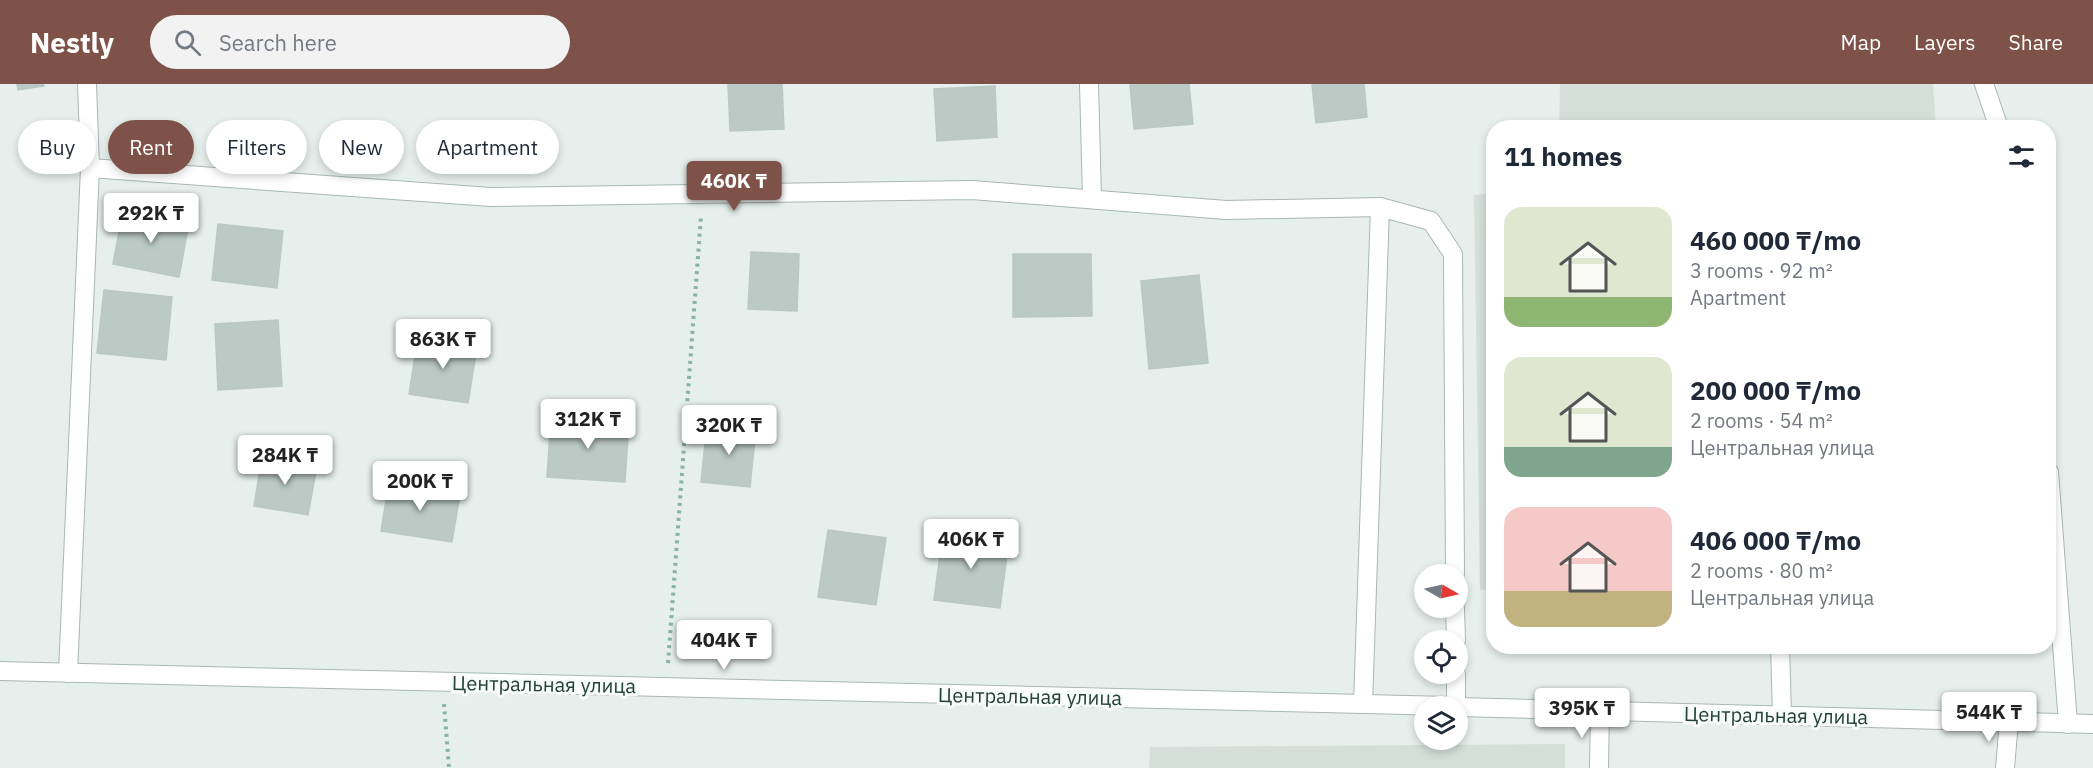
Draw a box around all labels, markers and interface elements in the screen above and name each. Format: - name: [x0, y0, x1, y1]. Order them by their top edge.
- search box: [150, 15, 570, 69]
- text: Nestly: [30, 24, 114, 61]
- icon: search: [171, 26, 204, 59]
- text: Search here: [219, 28, 337, 57]
- text: Map: [1841, 28, 1881, 56]
- text: Layers: [1914, 28, 1976, 56]
- text: Share: [2009, 28, 2063, 56]
- chip: Buy: [18, 120, 96, 174]
- chip: Rent: [108, 120, 194, 174]
- chip: Filters: [206, 120, 307, 174]
- chip: New: [319, 120, 404, 174]
- chip: Apartment: [416, 120, 559, 174]
- text: 11 homes: [1504, 139, 1622, 173]
- icon: filters: [2005, 140, 2038, 173]
- pin: 460K ₸: [685, 161, 783, 212]
- text: 460K ₸: [701, 167, 767, 194]
- pin: 292K ₸: [102, 193, 200, 244]
- text: 292K ₸: [118, 199, 184, 226]
- text: 460 000 ₸/mo: [1690, 223, 1861, 257]
- icon: home: [1552, 231, 1624, 303]
- text: 3 rooms · 92 m²: [1690, 257, 1833, 284]
- text: Apartment: [1690, 284, 1786, 311]
- pin: 863K ₸: [394, 319, 492, 370]
- text: 863K ₸: [410, 325, 476, 352]
- text: 200 000 ₸/mo: [1690, 373, 1861, 407]
- icon: home: [1552, 381, 1624, 453]
- pin: 312K ₸: [539, 399, 637, 450]
- text: 312K ₸: [555, 405, 621, 432]
- pin: 320K ₸: [680, 405, 778, 456]
- text: 2 rooms · 54 m²: [1690, 407, 1833, 434]
- text: 320K ₸: [696, 411, 762, 438]
- text: Центральная улица: [1690, 434, 1874, 461]
- pin: 284K ₸: [236, 435, 334, 486]
- text: 284K ₸: [252, 441, 318, 468]
- pin: 200K ₸: [371, 461, 469, 512]
- text: 200K ₸: [387, 467, 453, 494]
- pin: 406K ₸: [922, 519, 1020, 570]
- text: 406 000 ₸/mo: [1690, 523, 1861, 557]
- text: 406K ₸: [938, 525, 1004, 552]
- icon: home: [1552, 531, 1624, 603]
- text: 2 rooms · 80 m²: [1690, 557, 1833, 584]
- north arrow: [1414, 564, 1468, 618]
- map controls: [1414, 564, 1468, 750]
- text: Центральная улица: [1690, 584, 1874, 611]
- pin: 404K ₸: [675, 620, 773, 671]
- text: 404K ₸: [691, 626, 757, 653]
- button: locate: [1414, 630, 1468, 684]
- street label: Центральная улица: [452, 669, 637, 699]
- street label: Центральная улица: [938, 681, 1123, 711]
- pin: 395K ₸: [1533, 688, 1631, 739]
- pin: 544K ₸: [1940, 692, 2038, 743]
- text: 395K ₸: [1549, 694, 1615, 721]
- button: layers: [1414, 696, 1468, 750]
- text: 544K ₸: [1956, 698, 2022, 725]
- street label: Центральная улица: [1684, 700, 1869, 730]

